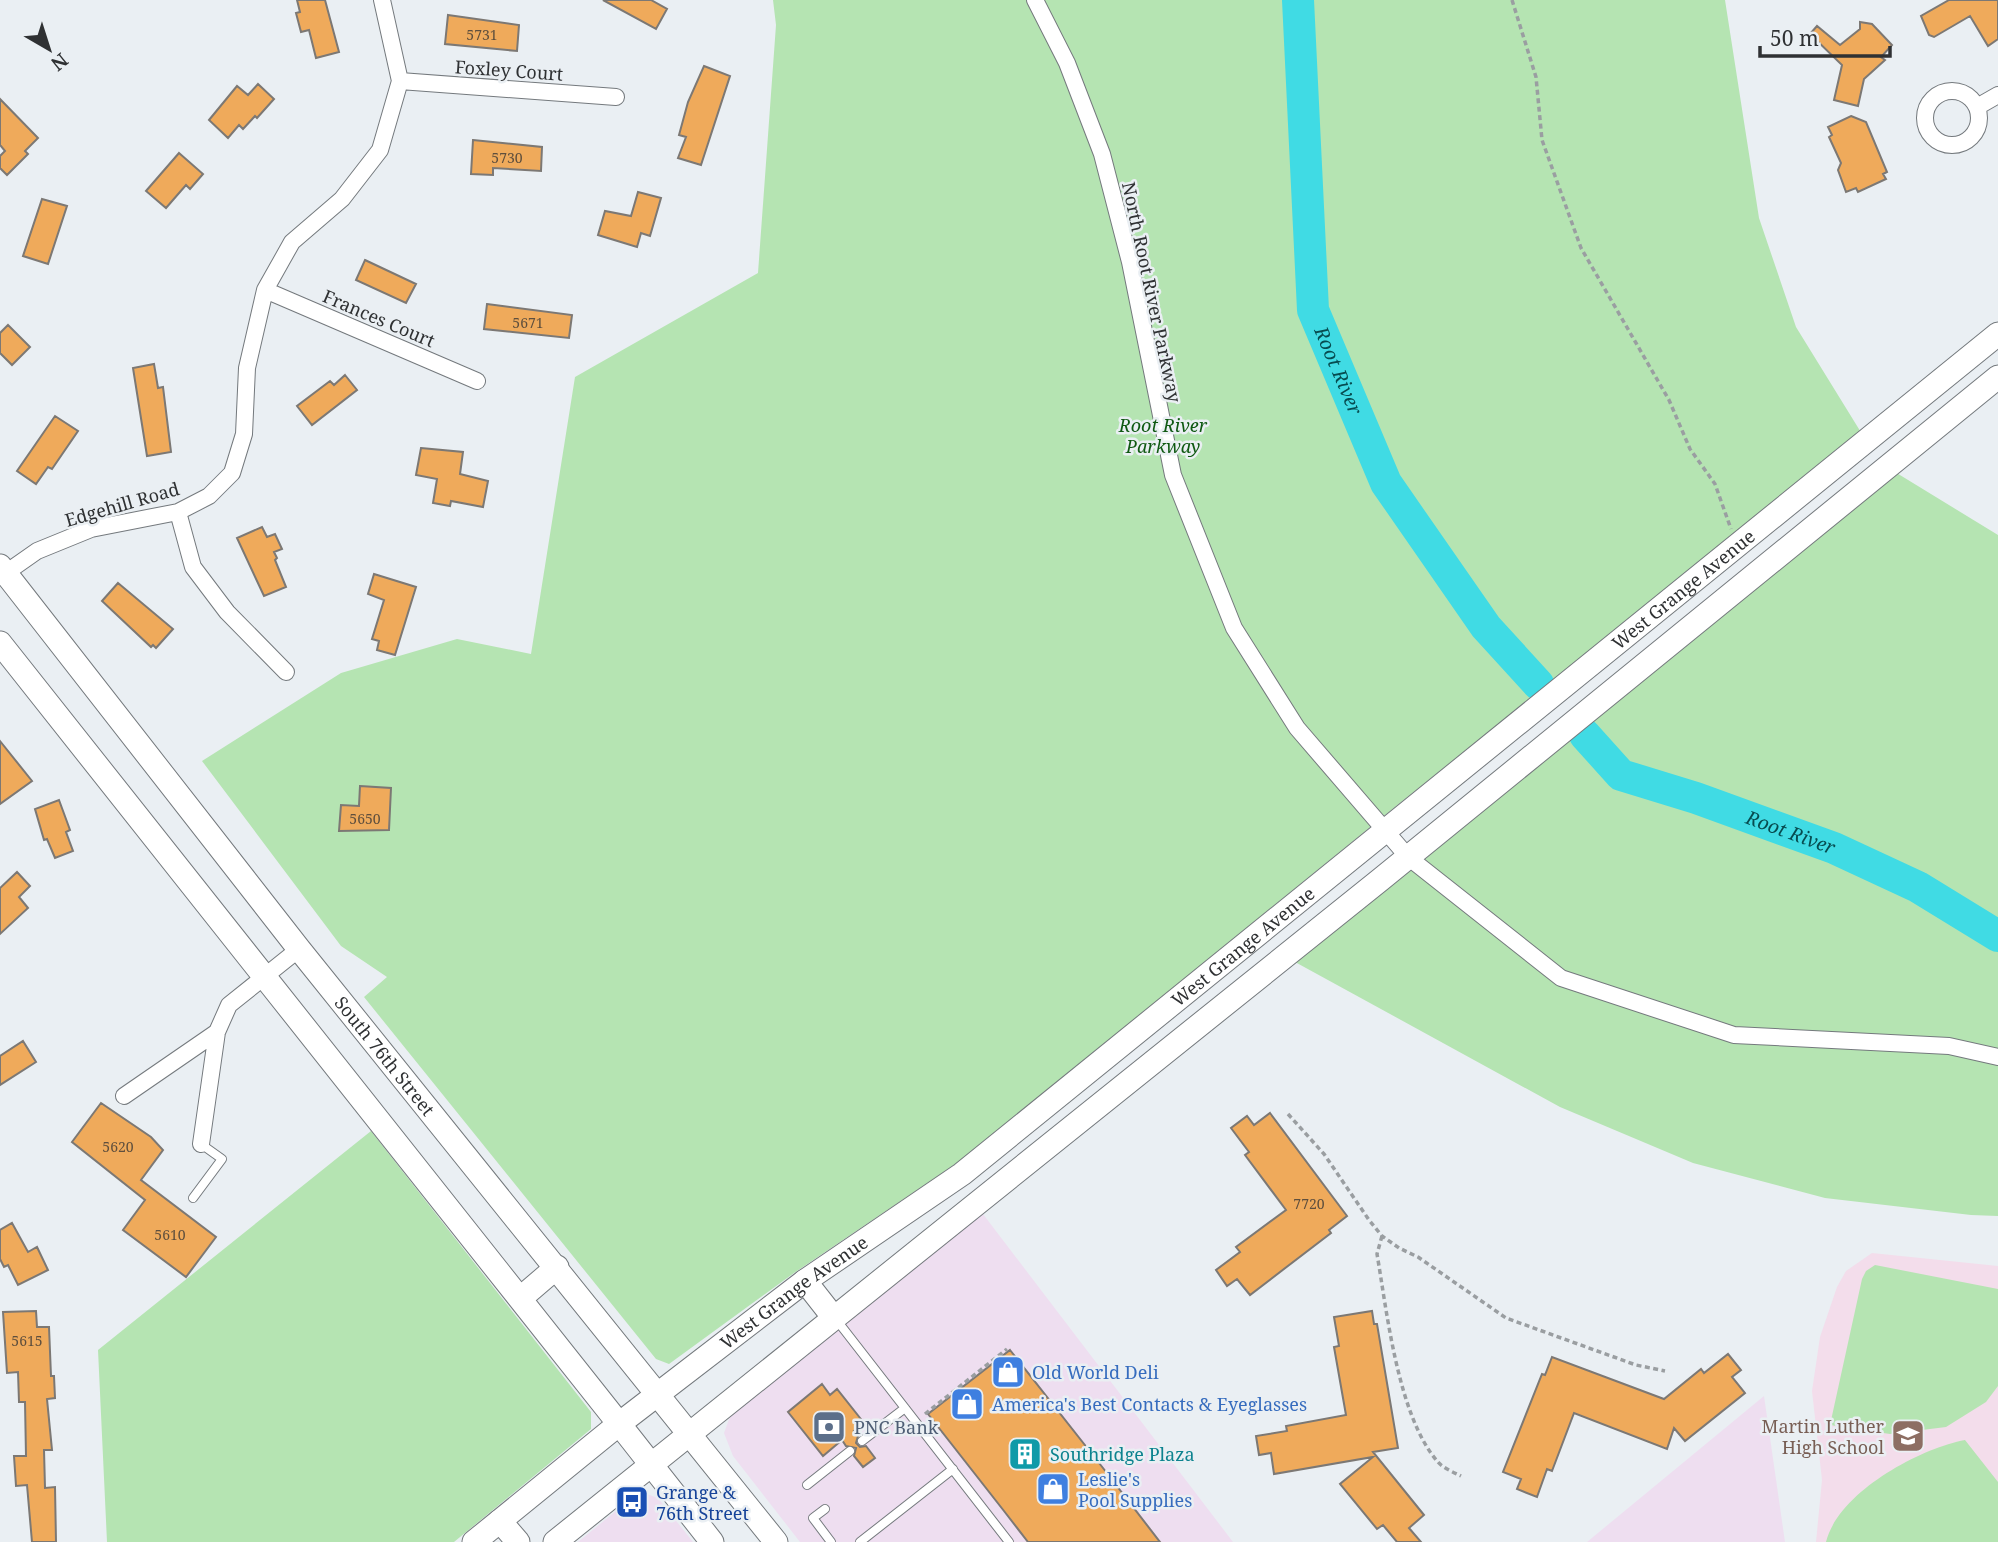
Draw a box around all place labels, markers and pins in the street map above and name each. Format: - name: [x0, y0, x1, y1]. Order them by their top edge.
- shop icon: Old World Deli: [989, 1353, 1027, 1391]
- place label: Old World Deli: [1032, 1360, 1159, 1384]
- shop icon: America's Best Contacts & Eyeglasses: [948, 1385, 986, 1423]
- place label: America's Best Contacts & Eyeglasses: [992, 1392, 1307, 1416]
- bank icon: PNC Bank: [810, 1408, 848, 1446]
- place label: Martin Luther High School: [1762, 1414, 1885, 1459]
- place label: PNC Bank: [854, 1415, 939, 1439]
- school or university icon: Martin Luther High School: [1889, 1417, 1927, 1455]
- building icon: Southridge Plaza: [1006, 1435, 1044, 1473]
- place label: Southridge Plaza: [1050, 1442, 1195, 1466]
- place label: Leslie's Pool Supplies: [1078, 1467, 1192, 1512]
- shop icon: Leslie's Pool Supplies: [1034, 1470, 1072, 1508]
- place label: Grange & 76th Street: [656, 1480, 749, 1525]
- bus stop icon: Grange & 76th Street: [613, 1483, 651, 1521]

